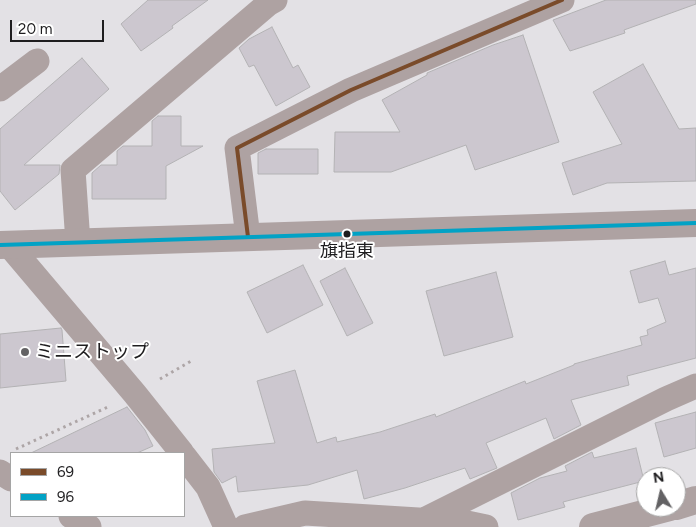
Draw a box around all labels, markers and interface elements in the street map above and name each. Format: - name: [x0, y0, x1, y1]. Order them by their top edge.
- scale bar: [12, 10, 106, 42]
- text: 20 m: [18, 20, 52, 38]
- marker: 旗指東: [342, 229, 352, 239]
- place label: 旗指東: [320, 241, 374, 263]
- place label: ミニストップ: [35, 341, 149, 363]
- marker: ミニストップ: [19, 346, 31, 358]
- legend: [10, 452, 185, 517]
- text: 69: [57, 463, 74, 481]
- north arrow: [636, 467, 686, 517]
- text: N: [652, 468, 665, 487]
- text: 96: [57, 488, 74, 506]

